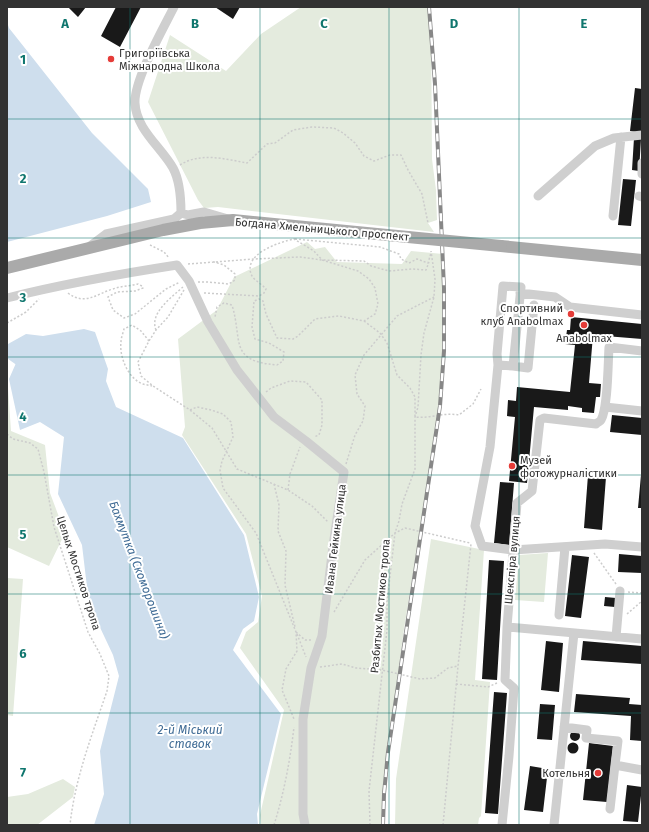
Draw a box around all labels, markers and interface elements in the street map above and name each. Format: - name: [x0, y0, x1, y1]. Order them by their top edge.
- text: A: [60, 16, 69, 31]
- text: B: [191, 16, 199, 31]
- text: C: [320, 16, 328, 31]
- text: D: [450, 16, 459, 31]
- text: E: [581, 16, 588, 31]
- place label: Григоріївська Міжнародна Школа: [119, 47, 220, 73]
- text: 1: [20, 52, 26, 67]
- marker: Григоріївська Міжнародна Школа: [106, 54, 116, 64]
- text: 2: [20, 171, 27, 186]
- street label: Богдана Хмельницького проспект: [234, 215, 410, 244]
- text: 3: [19, 290, 27, 305]
- place label: Спортивний клуб Anabolmax: [481, 302, 564, 328]
- marker: Спортивний клуб Anabolmax: [566, 309, 576, 319]
- marker: Anabolmax: [579, 320, 589, 330]
- place label: Anabolmax: [556, 332, 612, 345]
- text: 4: [19, 409, 27, 424]
- place label: Музей фотожурналістики: [520, 454, 617, 480]
- marker: Музей фотожурналістики: [507, 461, 517, 471]
- street label: Ивана Гейкина улица: [322, 483, 349, 595]
- water label: Бахмутка (Скоморошина): [106, 499, 172, 641]
- street label: Целых Мостиков тропа: [54, 514, 103, 632]
- street label: Шекспіра вулиця: [502, 515, 523, 605]
- text: 5: [20, 527, 27, 542]
- street label: Разбитых Мостиков тропа: [368, 538, 393, 674]
- text: 6: [19, 646, 27, 661]
- water label: 2-й Міський ставок: [157, 723, 223, 751]
- text: 7: [20, 765, 26, 780]
- place label: Котельня: [542, 767, 590, 780]
- marker: Котельня: [593, 768, 603, 778]

